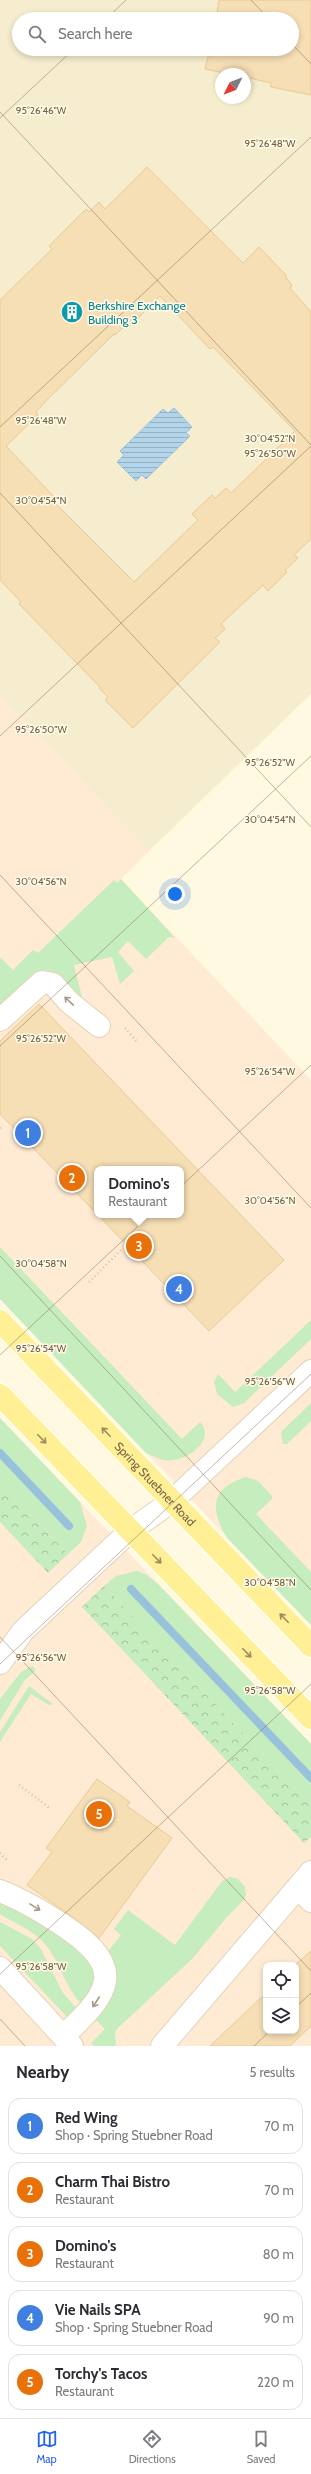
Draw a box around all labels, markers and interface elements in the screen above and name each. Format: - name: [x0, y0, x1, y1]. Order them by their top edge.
- search box: [12, 12, 299, 56]
- icon: search: [26, 23, 48, 45]
- text: Search here: [58, 25, 133, 43]
- north arrow: [215, 68, 251, 104]
- text: 95°26'46"W: [16, 104, 67, 117]
- text: 95°26'48"W: [245, 137, 296, 150]
- place label: Berkshire Exchange Building 3: [88, 298, 186, 327]
- building icon: Berkshire Exchange Building 3: [59, 299, 85, 325]
- text: 95°26'48"W: [16, 414, 67, 427]
- text: 30°04'52"N: [245, 432, 295, 445]
- text: 95°26'50"W: [244, 447, 296, 460]
- text: 30°04'54"N: [16, 494, 67, 507]
- text: 95°26'50"W: [15, 723, 67, 736]
- text: 95°26'52"W: [245, 756, 296, 769]
- text: 30°04'54"N: [245, 813, 296, 826]
- text: 30°04'56"N: [15, 875, 67, 888]
- your location: [165, 884, 185, 904]
- one-way arrow: [64, 996, 74, 1006]
- text: 95°26'52"W: [16, 1032, 67, 1045]
- text: 95°26'54"W: [245, 1065, 296, 1078]
- pin: 1: [15, 1118, 41, 1148]
- pin: 2: [59, 1163, 85, 1193]
- popup: [94, 1166, 184, 1218]
- text: Domino's: [108, 1175, 170, 1193]
- text: Restaurant: [108, 1193, 167, 1209]
- text: 30°04'56"N: [244, 1194, 296, 1207]
- pin: 3: [126, 1231, 152, 1261]
- text: 30°04'58"N: [15, 1257, 67, 1270]
- pin: 4: [166, 1274, 192, 1304]
- text: 95°26'54"W: [16, 1342, 67, 1355]
- text: 95°26'56"W: [245, 1375, 296, 1388]
- one-way arrow: [102, 1427, 111, 1437]
- one-way arrow: [37, 1434, 46, 1444]
- street label: Spring Stuebner Road: [112, 1438, 199, 1529]
- one-way arrow: [152, 1554, 162, 1564]
- text: 30°04'58"N: [244, 1576, 296, 1589]
- one-way arrow: [279, 1613, 289, 1623]
- one-way arrow: [242, 1648, 252, 1658]
- text: 95°26'56"W: [16, 1651, 67, 1664]
- text: 95°26'58"W: [245, 1684, 296, 1697]
- pin: 5: [86, 1799, 112, 1829]
- one-way arrow: [29, 1904, 41, 1912]
- text: 95°26'58"W: [16, 1960, 67, 1973]
- map controls: [263, 1962, 299, 2034]
- button: locate: [263, 1962, 299, 1998]
- one-way arrow: [92, 1996, 100, 2008]
- button: layers: [263, 1998, 299, 2034]
- text: Nearby: [16, 2062, 69, 2082]
- text: 5 results: [249, 2064, 295, 2080]
- text: Red Wing: [55, 2109, 118, 2127]
- text: 1: [28, 2118, 32, 2134]
- text: 70 m: [264, 2118, 294, 2134]
- text: Shop · Spring Stuebner Road: [55, 2127, 213, 2143]
- text: Charm Thai Bistro: [55, 2173, 170, 2191]
- text: 2: [27, 2182, 33, 2198]
- text: 70 m: [264, 2182, 294, 2198]
- text: Restaurant: [55, 2191, 114, 2207]
- text: Domino's: [55, 2237, 116, 2255]
- text: 3: [26, 2246, 34, 2262]
- text: 80 m: [263, 2246, 294, 2262]
- text: Restaurant: [55, 2255, 114, 2271]
- text: Vie Nails SPA: [55, 2301, 141, 2319]
- text: 4: [26, 2310, 34, 2326]
- text: 90 m: [263, 2310, 294, 2326]
- text: Shop · Spring Stuebner Road: [55, 2319, 213, 2335]
- text: Torchy's Tacos: [55, 2365, 147, 2383]
- text: 5: [27, 2374, 33, 2390]
- text: 220 m: [257, 2374, 294, 2390]
- text: Restaurant: [55, 2383, 114, 2399]
- tab: Map: [36, 2428, 58, 2466]
- tab: Directions: [129, 2428, 176, 2466]
- tab: Saved: [247, 2428, 275, 2466]

